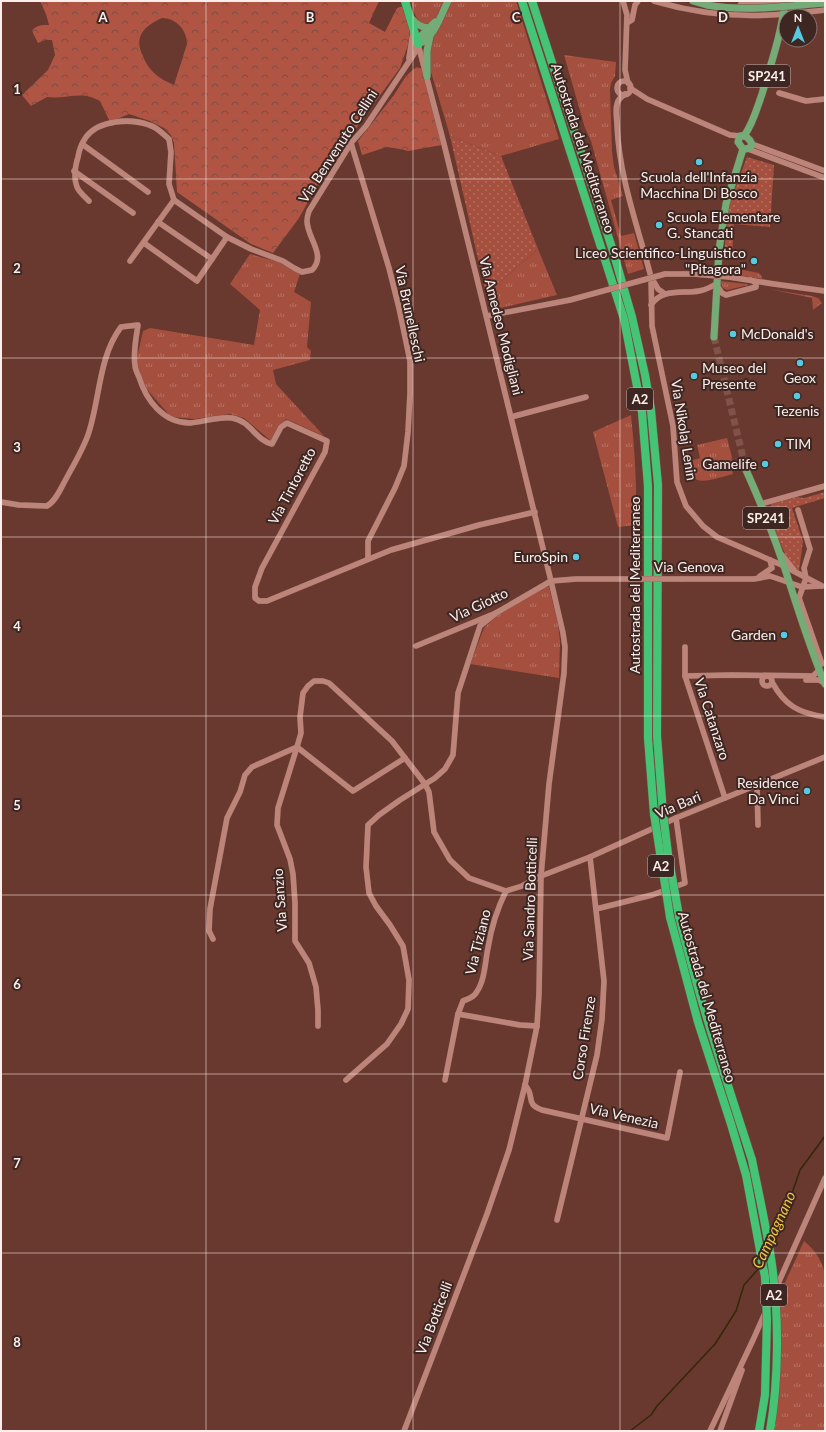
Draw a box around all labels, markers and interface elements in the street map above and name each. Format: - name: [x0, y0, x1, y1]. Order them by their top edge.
- north arrow: [778, 8, 818, 48]
- text: A: [97, 9, 108, 25]
- text: B: [306, 9, 315, 25]
- text: C: [512, 9, 521, 25]
- text: D: [718, 9, 728, 25]
- text: N: [794, 11, 802, 24]
- street label: Autostrada del Mediterraneo: [548, 61, 619, 235]
- road number: SP241: [744, 65, 790, 87]
- text: 1: [13, 81, 21, 97]
- street label: Via Benvenuto Cellini: [295, 86, 381, 206]
- marker: Scuola dell'Infanzia Macchina Di Bosco: [694, 157, 704, 167]
- place label: Scuola dell'Infanzia Macchina Di Bosco: [640, 168, 758, 201]
- place label: Scuola Elementare G. Stancati: [667, 208, 780, 241]
- marker: Scuola Elementare G. Stancati: [654, 220, 664, 230]
- place label: Liceo Scientifico-Linguistico "Pitagora": [575, 244, 746, 277]
- street label: Via Amedeo Modigliani: [476, 255, 527, 397]
- marker: Liceo Scientifico-Linguistico "Pitagora": [749, 256, 759, 266]
- text: 2: [13, 260, 21, 276]
- street label: Via Brunelleschi: [392, 264, 429, 364]
- place label: McDonald's: [741, 325, 814, 342]
- marker: McDonald's: [728, 329, 738, 339]
- marker: Geox: [795, 358, 805, 368]
- place label: Museo del Presente: [702, 359, 766, 392]
- place label: Geox: [784, 369, 816, 386]
- marker: Museo del Presente: [689, 371, 699, 381]
- street label: Via Nikolaj Lenin: [668, 378, 701, 482]
- road number: A2: [627, 388, 653, 410]
- marker: Tezenis: [792, 391, 802, 401]
- place label: Tezenis: [775, 402, 819, 419]
- place label: TIM: [786, 435, 811, 452]
- text: 3: [13, 439, 21, 455]
- marker: TIM: [773, 439, 783, 449]
- street label: Via Tintoretto: [264, 444, 319, 527]
- place label: Gamelife: [702, 455, 757, 472]
- marker: Gamelife: [760, 459, 770, 469]
- street label: Autostrada del Mediterraneo: [626, 496, 643, 674]
- road number: SP241: [743, 507, 789, 529]
- place label: EuroSpin: [513, 548, 568, 565]
- marker: EuroSpin: [571, 552, 581, 562]
- street label: Via Genova: [654, 558, 724, 575]
- street label: Via Giotto: [447, 584, 511, 625]
- text: 4: [13, 618, 21, 634]
- place label: Garden: [731, 626, 776, 643]
- marker: Garden: [779, 630, 789, 640]
- street label: Via Catanzaro: [691, 676, 734, 762]
- place label: Residence Da Vinci: [737, 774, 799, 807]
- marker: Residence Da Vinci: [802, 786, 812, 796]
- street label: Via Bari: [653, 787, 703, 822]
- text: 5: [13, 797, 21, 813]
- street label: Via Sandro Botticelli: [519, 837, 540, 961]
- road number: A2: [648, 855, 674, 877]
- street label: Via Sanzio: [269, 868, 290, 932]
- street label: Via Tiziano: [461, 907, 494, 976]
- street label: Autostrada del Mediterraneo: [675, 909, 740, 1085]
- text: 6: [13, 976, 21, 992]
- street label: Corso Firenze: [568, 995, 599, 1081]
- street label: Via Venezia: [588, 1099, 660, 1132]
- text: 7: [13, 1155, 21, 1171]
- water label: Campagnano: [747, 1188, 799, 1271]
- street label: Via Botticelli: [412, 1279, 455, 1357]
- road number: A2: [761, 1284, 787, 1306]
- text: 8: [13, 1334, 21, 1350]

